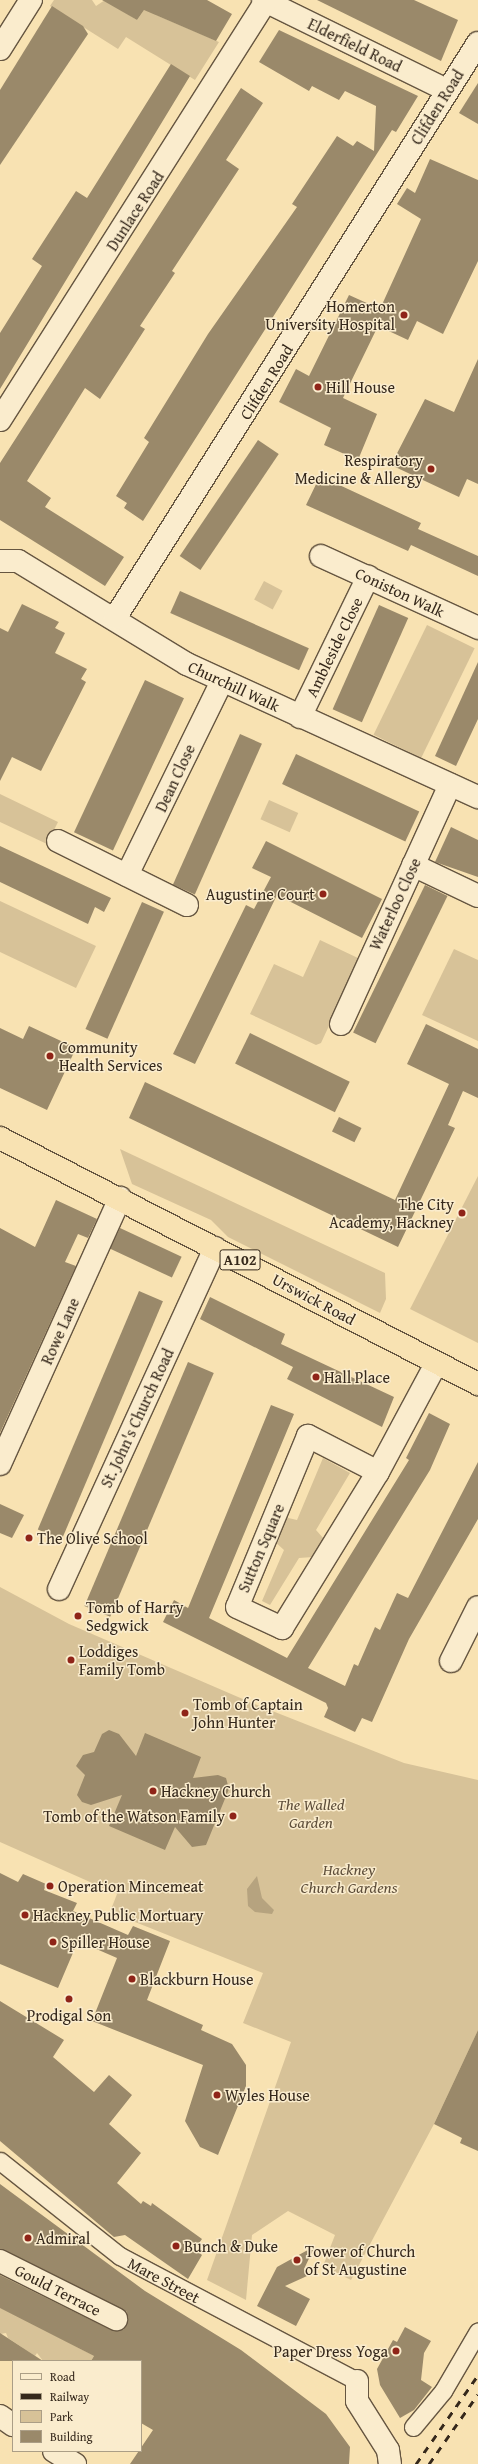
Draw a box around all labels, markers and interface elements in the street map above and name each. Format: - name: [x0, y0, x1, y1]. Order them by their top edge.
- street label: Elderfield Road: [305, 14, 405, 76]
- street label: Clifden Road: [406, 66, 468, 148]
- street label: Dunlace Road: [102, 168, 168, 254]
- place label: Homerton University Hospital: [265, 296, 395, 334]
- marker: Homerton University Hospital: [398, 309, 410, 321]
- street label: Clifden Road: [235, 341, 297, 423]
- place label: Hill House: [326, 377, 395, 397]
- marker: Hill House: [313, 382, 323, 392]
- place label: Respiratory Medicine & Allergy: [295, 450, 423, 488]
- marker: Respiratory Medicine & Allergy: [426, 464, 436, 474]
- street label: Coniston Walk: [352, 563, 448, 621]
- street label: Ambleside Close: [302, 594, 366, 700]
- street label: Churchill Walk: [185, 656, 283, 716]
- street label: Dean Close: [151, 741, 199, 815]
- street label: Waterloo Close: [365, 855, 425, 953]
- place label: Augustine Court: [206, 884, 315, 904]
- marker: Augustine Court: [318, 889, 328, 899]
- place label: Community Health Services: [59, 1037, 163, 1075]
- marker: Community Health Services: [44, 1050, 56, 1062]
- place label: The City Academy, Hackney: [329, 1194, 454, 1232]
- marker: The City Academy, Hackney: [457, 1208, 467, 1218]
- road number: A102: [219, 1247, 261, 1273]
- street label: Urswick Road: [269, 1269, 359, 1329]
- street label: Rowe Lane: [37, 1295, 83, 1367]
- street label: St. John's Church Road: [96, 1345, 178, 1491]
- place label: Hall Place: [324, 1367, 390, 1387]
- marker: Hall Place: [311, 1372, 321, 1382]
- street label: Sutton Square: [234, 1501, 288, 1595]
- place label: The Olive School: [37, 1528, 148, 1548]
- marker: The Olive School: [24, 1533, 34, 1543]
- place label: Tomb of Harry Sedgwick: [86, 1597, 184, 1635]
- marker: Tomb of Harry Sedgwick: [73, 1611, 83, 1621]
- place label: Loddiges Family Tomb: [79, 1641, 165, 1679]
- marker: Loddiges Family Tomb: [66, 1655, 76, 1665]
- place label: Tomb of Captain John Hunter: [193, 1694, 303, 1732]
- marker: Tomb of Captain John Hunter: [180, 1708, 190, 1718]
- place label: Hackney Church: [161, 1781, 271, 1801]
- marker: Hackney Church: [148, 1786, 158, 1796]
- park label: The Walled Garden: [277, 1794, 345, 1832]
- place label: Tomb of the Watson Family: [43, 1806, 225, 1826]
- marker: Tomb of the Watson Family: [228, 1811, 238, 1821]
- park label: Hackney Church Gardens: [301, 1859, 397, 1897]
- place label: Operation Mincemeat: [58, 1876, 204, 1896]
- marker: Operation Mincemeat: [45, 1881, 55, 1891]
- place label: Hackney Public Mortuary: [33, 1905, 204, 1925]
- marker: Hackney Public Mortuary: [20, 1910, 30, 1920]
- place label: Spiller House: [61, 1932, 150, 1952]
- marker: Spiller House: [48, 1937, 58, 1947]
- place label: Blackburn House: [140, 1969, 253, 1989]
- marker: Blackburn House: [127, 1974, 137, 1984]
- marker: Prodigal Son: [64, 1994, 74, 2004]
- place label: Prodigal Son: [27, 2005, 111, 2025]
- place label: Wyles House: [225, 2085, 310, 2105]
- marker: Wyles House: [212, 2090, 222, 2100]
- place label: Admiral: [36, 2228, 90, 2248]
- marker: Admiral: [23, 2233, 33, 2243]
- place label: Bunch & Duke: [184, 2236, 278, 2256]
- marker: Bunch & Duke: [171, 2241, 181, 2251]
- place label: Tower of Church of St Augustine: [305, 2241, 415, 2279]
- street label: Mare Street: [125, 2253, 203, 2307]
- marker: Tower of Church of St Augustine: [292, 2255, 302, 2265]
- street label: Gould Terrace: [12, 2260, 104, 2320]
- place label: Paper Dress Yoga: [273, 2341, 388, 2361]
- marker: Paper Dress Yoga: [391, 2346, 401, 2356]
- legend: [12, 2360, 142, 2452]
- text: Road: [50, 2368, 75, 2385]
- text: Railway: [50, 2388, 89, 2405]
- text: Park: [50, 2408, 73, 2425]
- text: Building: [50, 2428, 93, 2445]

